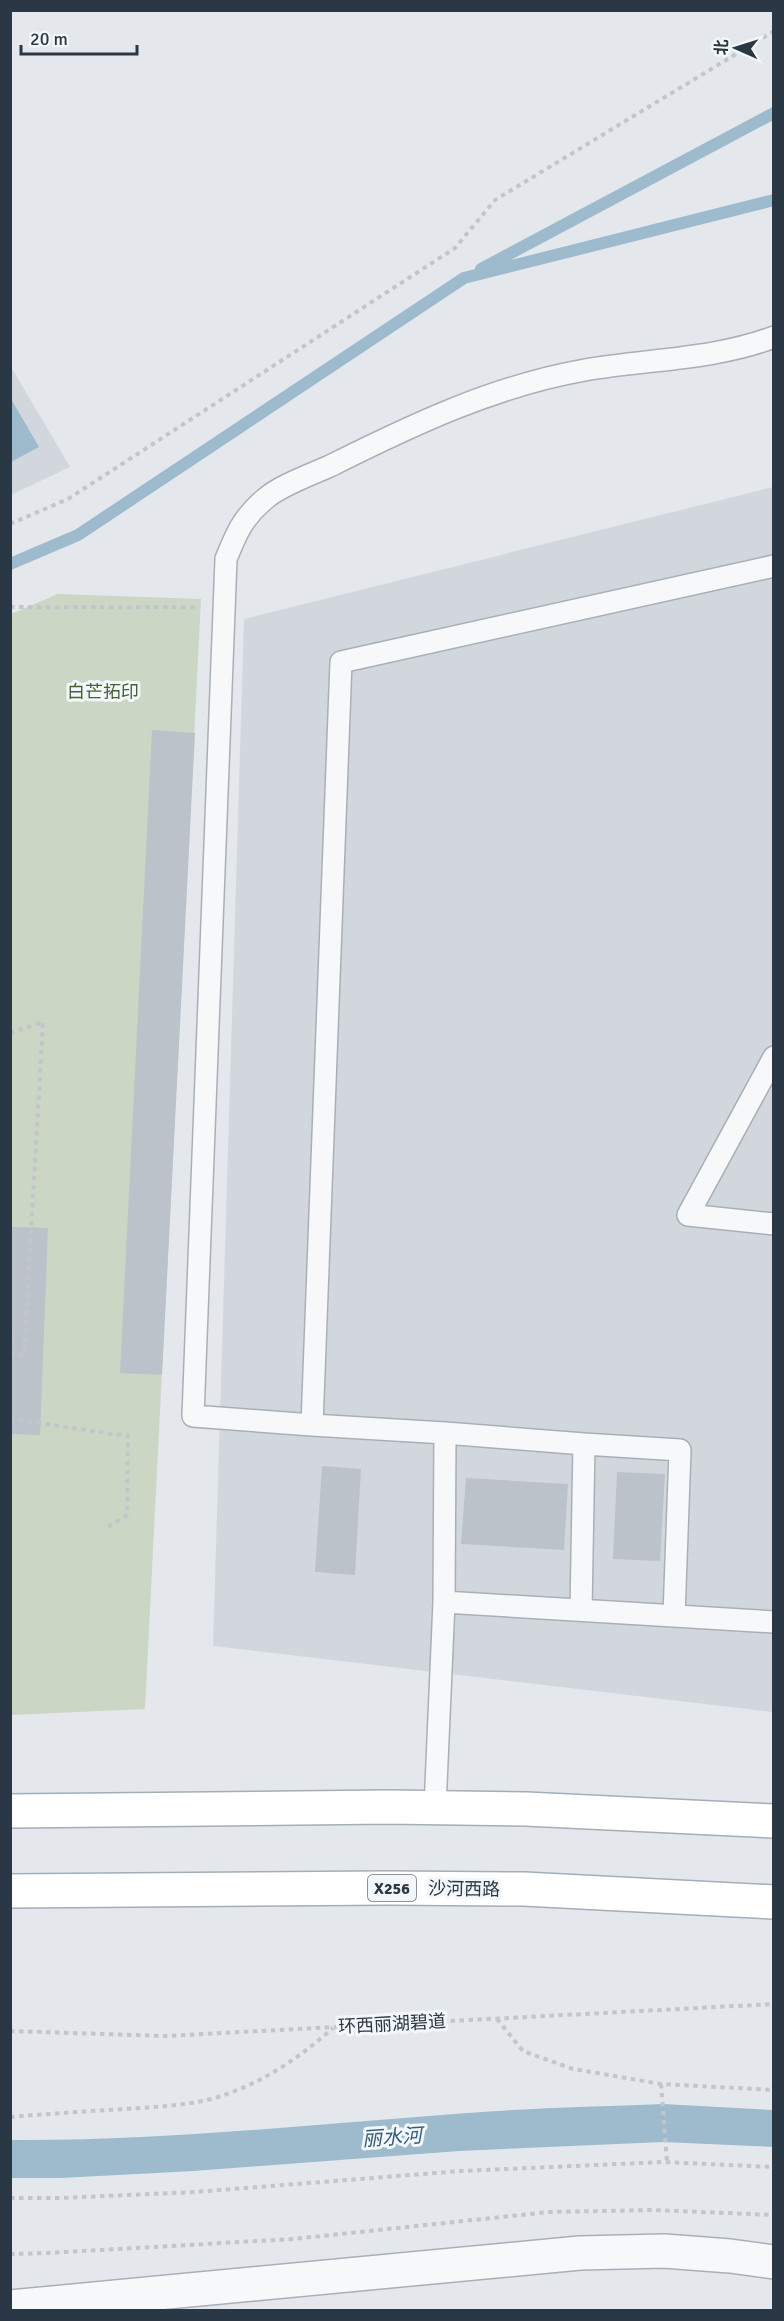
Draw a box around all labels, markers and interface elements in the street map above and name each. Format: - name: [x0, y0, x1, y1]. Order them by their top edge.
- scale bar: [21, 18, 136, 56]
- north arrow: [706, 18, 766, 78]
- text: 20 m: [30, 28, 68, 50]
- text: 北: [712, 39, 732, 56]
- park label: 白芒拓印: [67, 681, 139, 703]
- road number: X256: [368, 1875, 416, 1901]
- street label: 沙河西路: [428, 1877, 500, 1901]
- street label: 环西丽湖碧道: [337, 2010, 447, 2038]
- water label: 丽水河: [361, 2123, 427, 2152]

